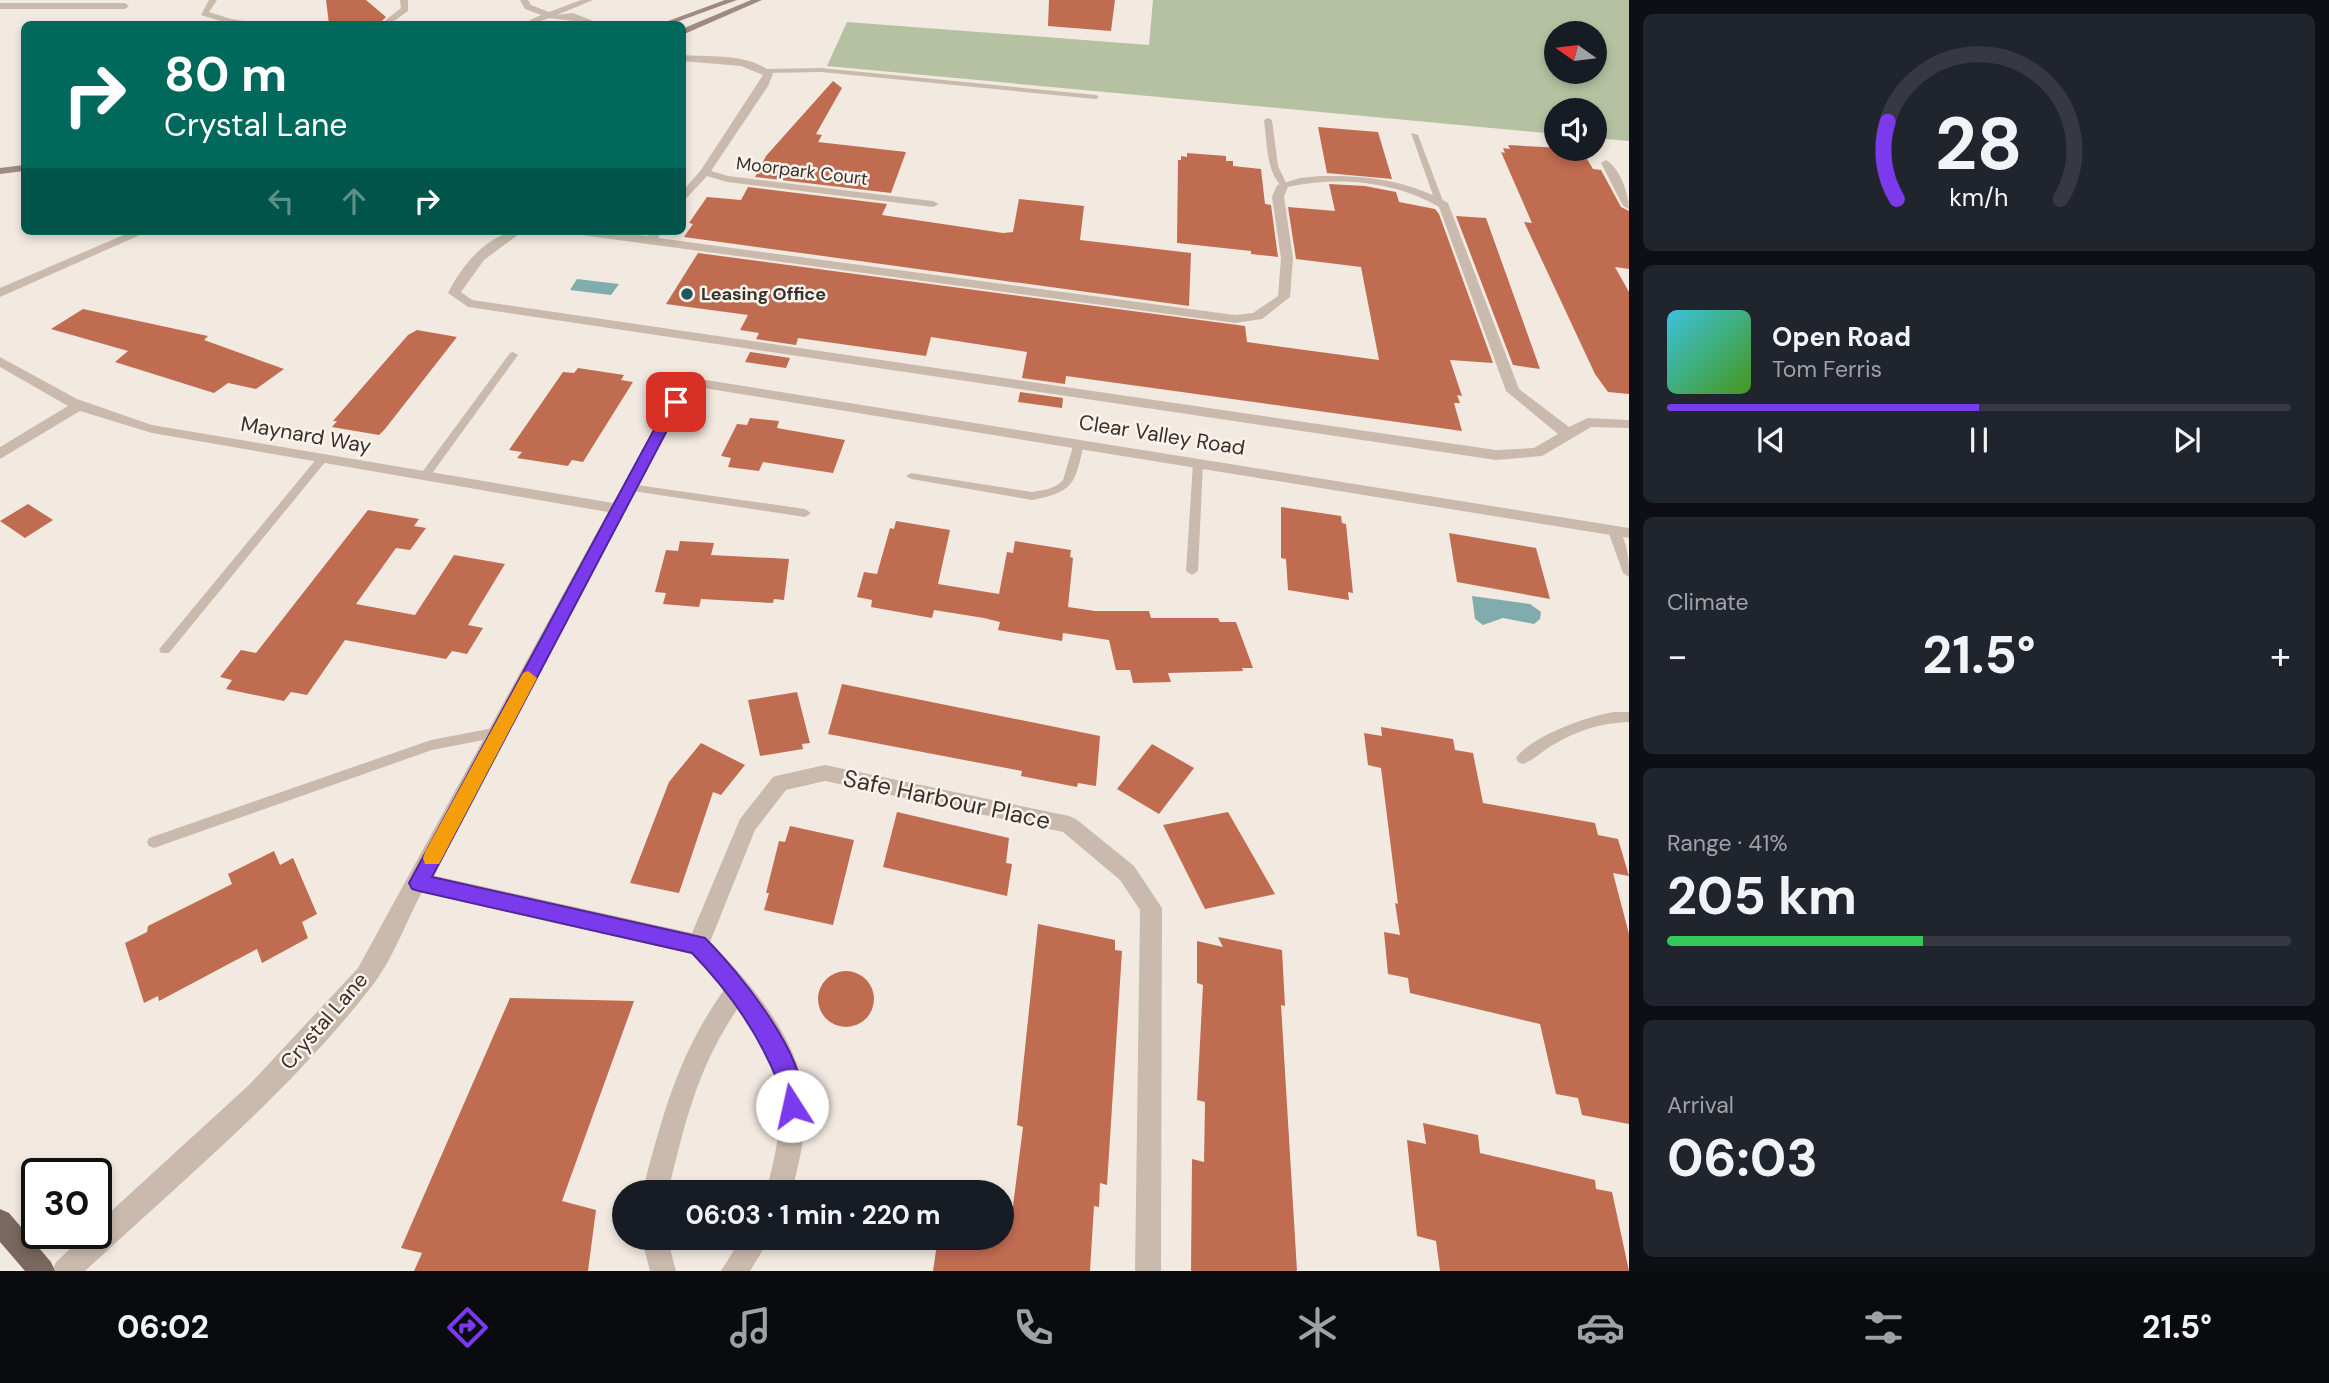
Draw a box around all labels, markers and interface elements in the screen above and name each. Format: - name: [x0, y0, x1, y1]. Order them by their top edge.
- north arrow: [1544, 21, 1606, 84]
- map controls: [1544, 21, 1607, 161]
- text: 80 m: [164, 42, 287, 106]
- icon: right: [49, 49, 140, 140]
- text: 28: [1935, 97, 2023, 192]
- button: sound: [1544, 98, 1607, 161]
- text: Crystal Lane: [164, 104, 347, 146]
- street label: Moorpark Court: [735, 151, 869, 191]
- text: km/h: [1949, 181, 2009, 214]
- icon: left: [262, 182, 300, 220]
- icon: ahead: [335, 182, 373, 220]
- icon: right: [408, 182, 446, 220]
- place label: Leasing Office: [701, 282, 826, 306]
- marker: Leasing Office: [679, 286, 695, 302]
- text: Open Road: [1772, 320, 1911, 354]
- text: Tom Ferris: [1772, 354, 1882, 384]
- pin: [646, 372, 706, 432]
- icon: arrive: [657, 383, 695, 421]
- street label: Clear Valley Road: [1077, 408, 1247, 462]
- street label: Maynard Way: [239, 410, 374, 460]
- icon: previous: [1752, 421, 1790, 459]
- icon: pause: [1960, 421, 1998, 459]
- icon: next: [2168, 421, 2206, 459]
- text: Climate: [1667, 587, 1749, 617]
- text: 21.5°: [1922, 621, 2036, 689]
- text: −: [1667, 631, 1688, 681]
- text: +: [2270, 631, 2291, 681]
- street label: Safe Harbour Place: [841, 762, 1053, 836]
- text: Range · 41%: [1667, 828, 1788, 858]
- text: 205 km: [1667, 862, 1857, 930]
- street label: Crystal Lane: [274, 966, 374, 1076]
- position arrow: [755, 1069, 829, 1143]
- text: Arrival: [1667, 1090, 1734, 1120]
- text: 06:03: [1667, 1124, 1818, 1192]
- speed limit sign: 30: [21, 1158, 112, 1249]
- text: 06:03 · 1 min · 220 m: [686, 1198, 940, 1232]
- icon: directions: [443, 1303, 492, 1352]
- icon: music: [726, 1303, 775, 1352]
- icon: phone: [1009, 1303, 1058, 1352]
- icon: climate: [1293, 1303, 1342, 1352]
- icon: car: [1576, 1303, 1625, 1352]
- icon: filters: [1859, 1303, 1908, 1352]
- text: 06:02: [117, 1306, 209, 1348]
- text: 21.5°: [2142, 1306, 2212, 1348]

